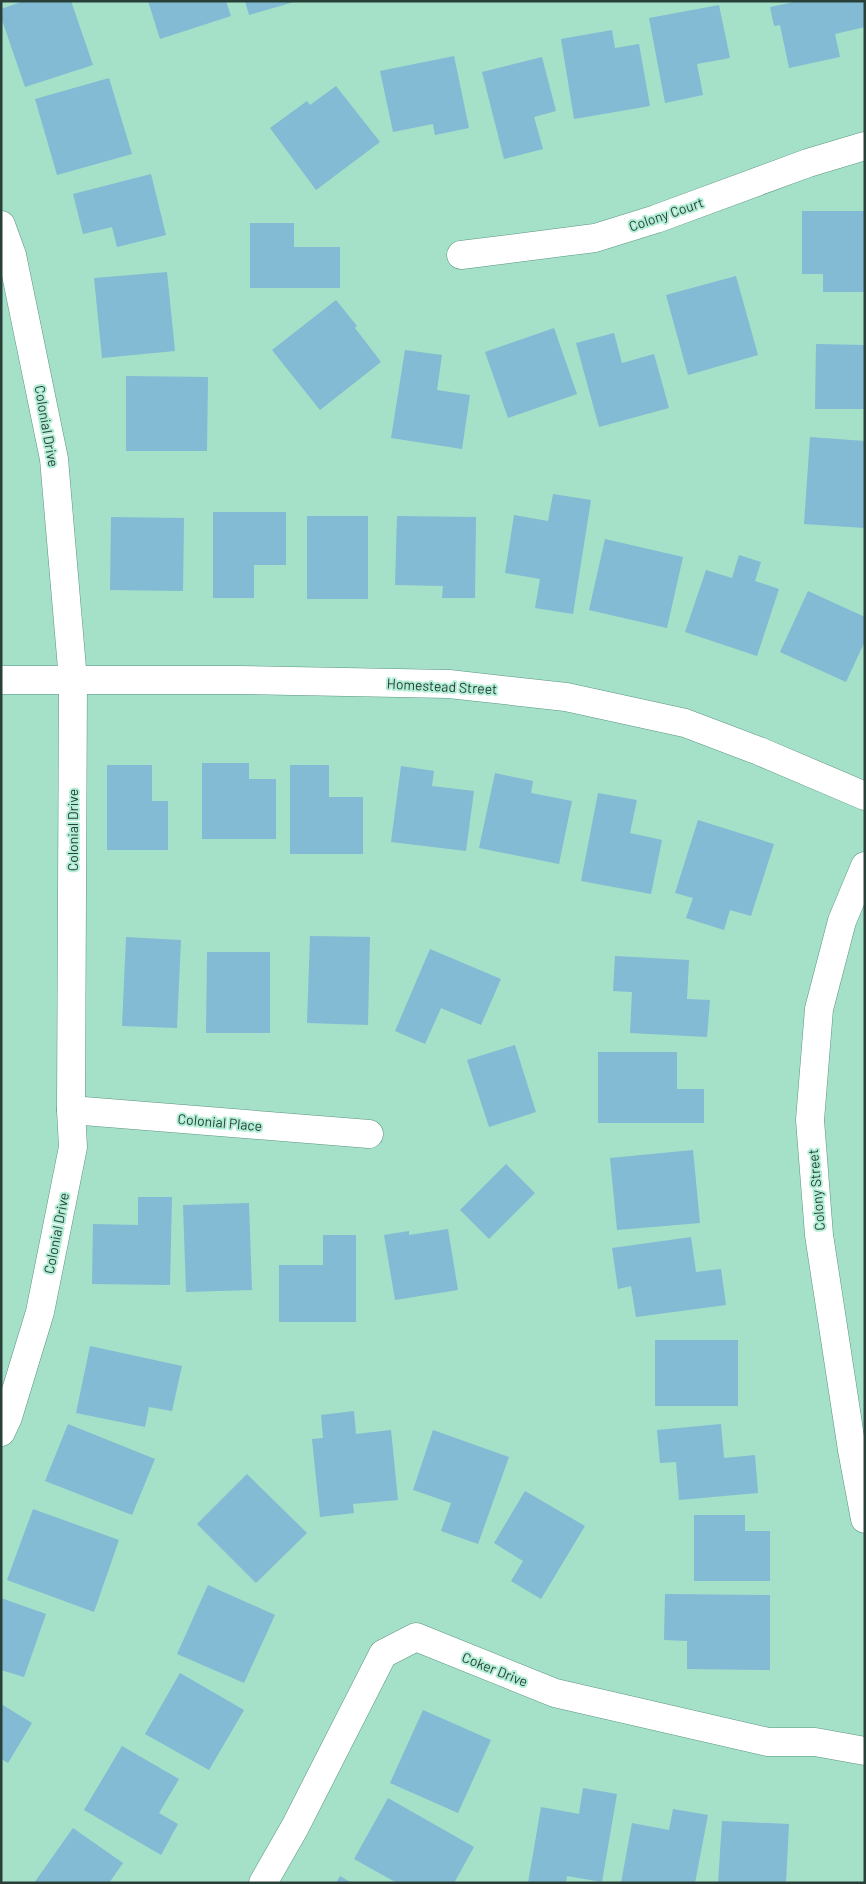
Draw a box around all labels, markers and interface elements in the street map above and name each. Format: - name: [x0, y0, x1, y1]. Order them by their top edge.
- street label: Colony Court: [627, 193, 705, 235]
- street label: Colonial Drive: [31, 384, 63, 468]
- street label: Homestead Street: [386, 675, 498, 697]
- street label: Colonial Drive: [64, 789, 81, 871]
- street label: Colonial Place: [177, 1110, 263, 1134]
- street label: Colony Street: [804, 1148, 828, 1232]
- street label: Colonial Drive: [40, 1191, 72, 1275]
- street label: Coker Drive: [460, 1648, 530, 1690]

